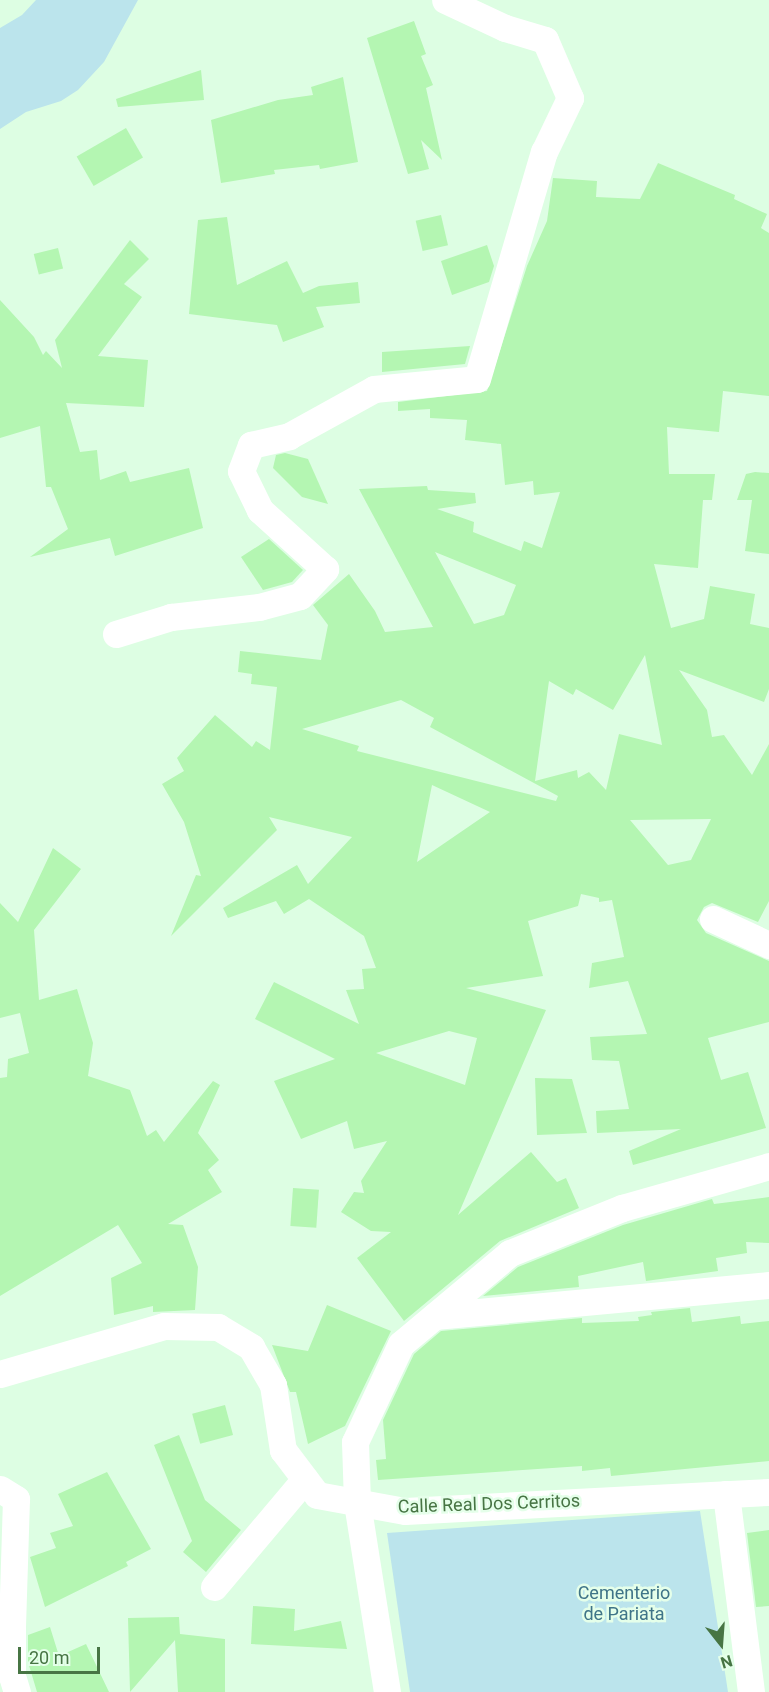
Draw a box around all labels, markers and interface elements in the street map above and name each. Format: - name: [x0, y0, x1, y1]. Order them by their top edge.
- street label: Calle Real Dos Cerritos: [397, 1490, 581, 1518]
- park label: Cementerio de Pariata: [578, 1583, 670, 1626]
- north arrow: [691, 1614, 751, 1674]
- scale bar: [21, 1635, 104, 1673]
- text: 20 m: [29, 1647, 69, 1668]
- text: N: [718, 1651, 735, 1672]

